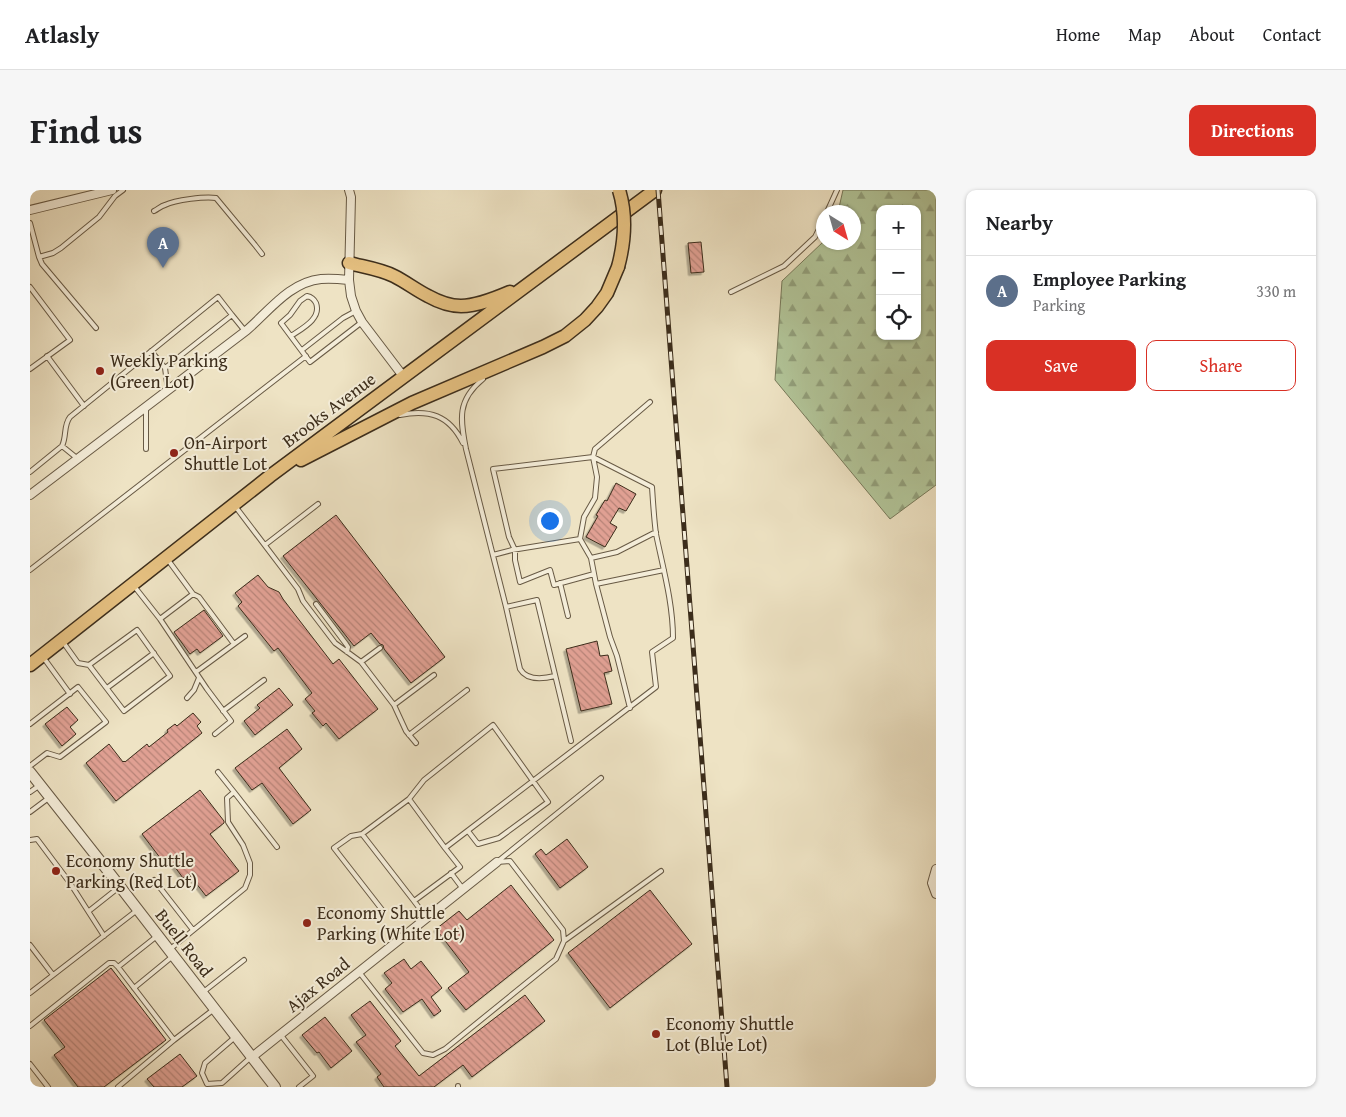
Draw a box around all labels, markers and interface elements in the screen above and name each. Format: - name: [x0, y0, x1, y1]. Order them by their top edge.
- text: Atlasly: [25, 17, 99, 52]
- text: Home: [1056, 21, 1100, 48]
- text: Map: [1128, 21, 1161, 48]
- text: About: [1189, 21, 1235, 48]
- text: Contact: [1263, 21, 1321, 48]
- text: Find us: [30, 105, 143, 156]
- button: Directions: [1189, 105, 1316, 156]
- north arrow: [816, 205, 861, 250]
- map controls: [876, 205, 921, 340]
- button: +: [876, 205, 921, 250]
- text: Nearby: [986, 207, 1053, 238]
- pin: A: [147, 227, 179, 268]
- button: −: [876, 250, 921, 295]
- text: Employee Parking: [1033, 265, 1186, 293]
- text: A: [997, 279, 1007, 303]
- text: 330 m: [1256, 279, 1296, 303]
- text: Parking: [1033, 293, 1085, 317]
- button: locate: [876, 295, 921, 340]
- button: Save: [986, 340, 1136, 391]
- button: Share: [1146, 340, 1296, 391]
- place label: Weekly Parking (Green Lot): [110, 347, 228, 395]
- marker: Weekly Parking (Green Lot): [94, 365, 106, 377]
- street label: Brooks Avenue: [276, 365, 381, 454]
- place label: On-Airport Shuttle Lot: [184, 429, 268, 477]
- marker: On-Airport Shuttle Lot: [168, 447, 180, 459]
- your location: [537, 508, 563, 534]
- place label: Economy Shuttle Parking (Red Lot): [66, 847, 197, 895]
- marker: Economy Shuttle Parking (Red Lot): [50, 865, 62, 877]
- place label: Economy Shuttle Parking (White Lot): [317, 899, 465, 947]
- street label: Buell Road: [149, 903, 220, 983]
- marker: Economy Shuttle Parking (White Lot): [301, 917, 313, 929]
- street label: Ajax Road: [280, 950, 356, 1019]
- place label: Economy Shuttle Lot (Blue Lot): [666, 1010, 794, 1058]
- marker: Economy Shuttle Lot (Blue Lot): [650, 1028, 662, 1040]

